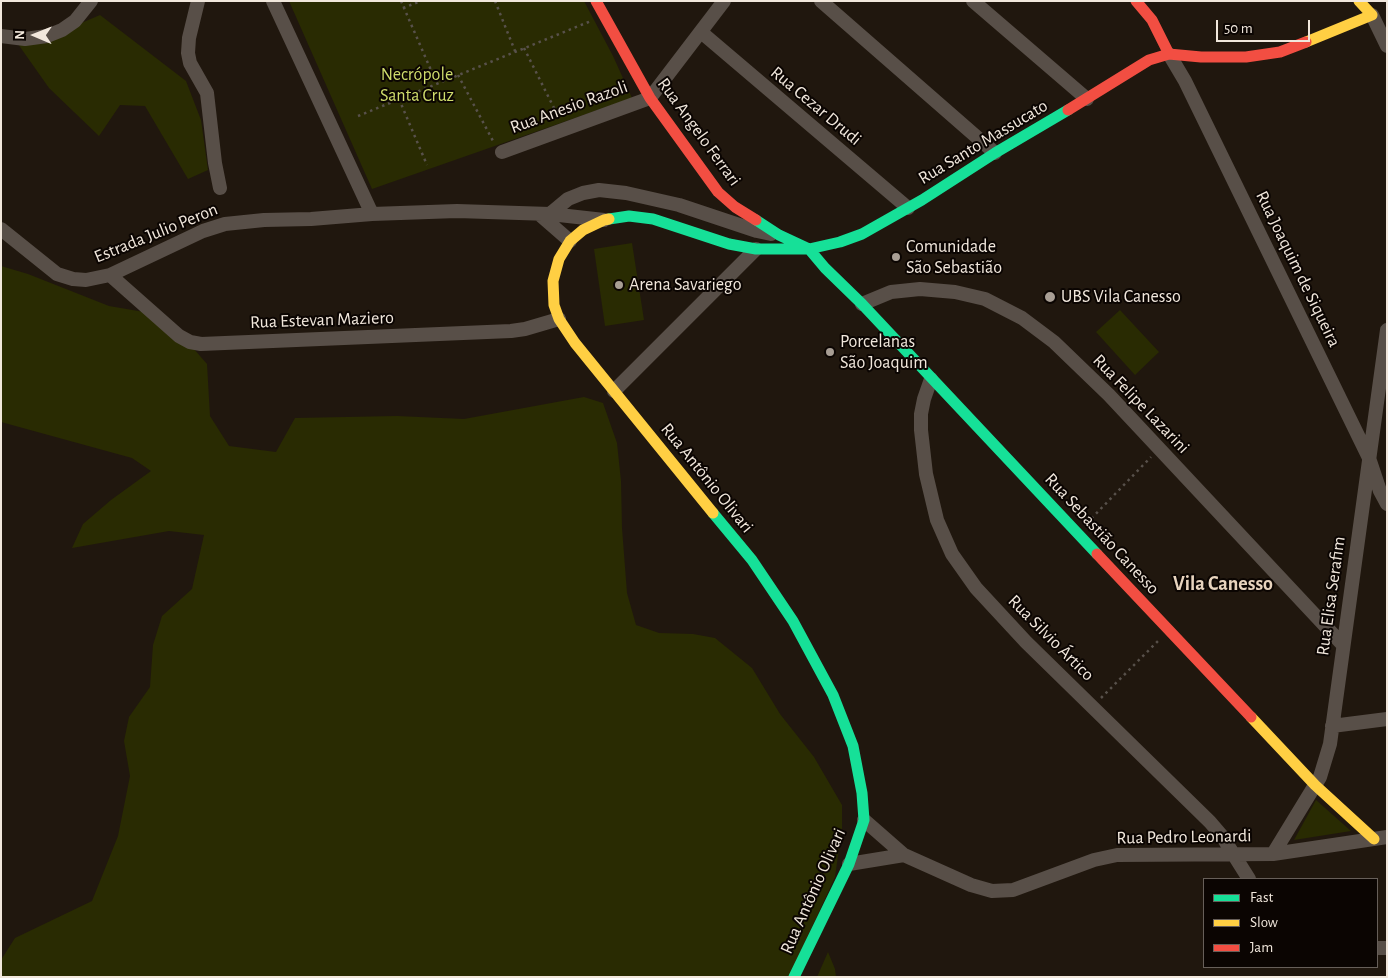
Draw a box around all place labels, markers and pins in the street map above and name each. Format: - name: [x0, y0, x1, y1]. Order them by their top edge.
- place label: Comunidade São Sebastião: [906, 236, 1002, 278]
- marker: Comunidade São Sebastião: [890, 251, 902, 263]
- place label: Arena Savariego: [629, 274, 741, 296]
- marker: Arena Savariego: [613, 279, 625, 291]
- place label: UBS Vila Canesso: [1061, 286, 1181, 308]
- marker: UBS Vila Canesso: [1043, 290, 1057, 304]
- place label: Porcelanas São Joaquim: [840, 331, 928, 374]
- marker: Porcelanas São Joaquim: [824, 346, 836, 358]

